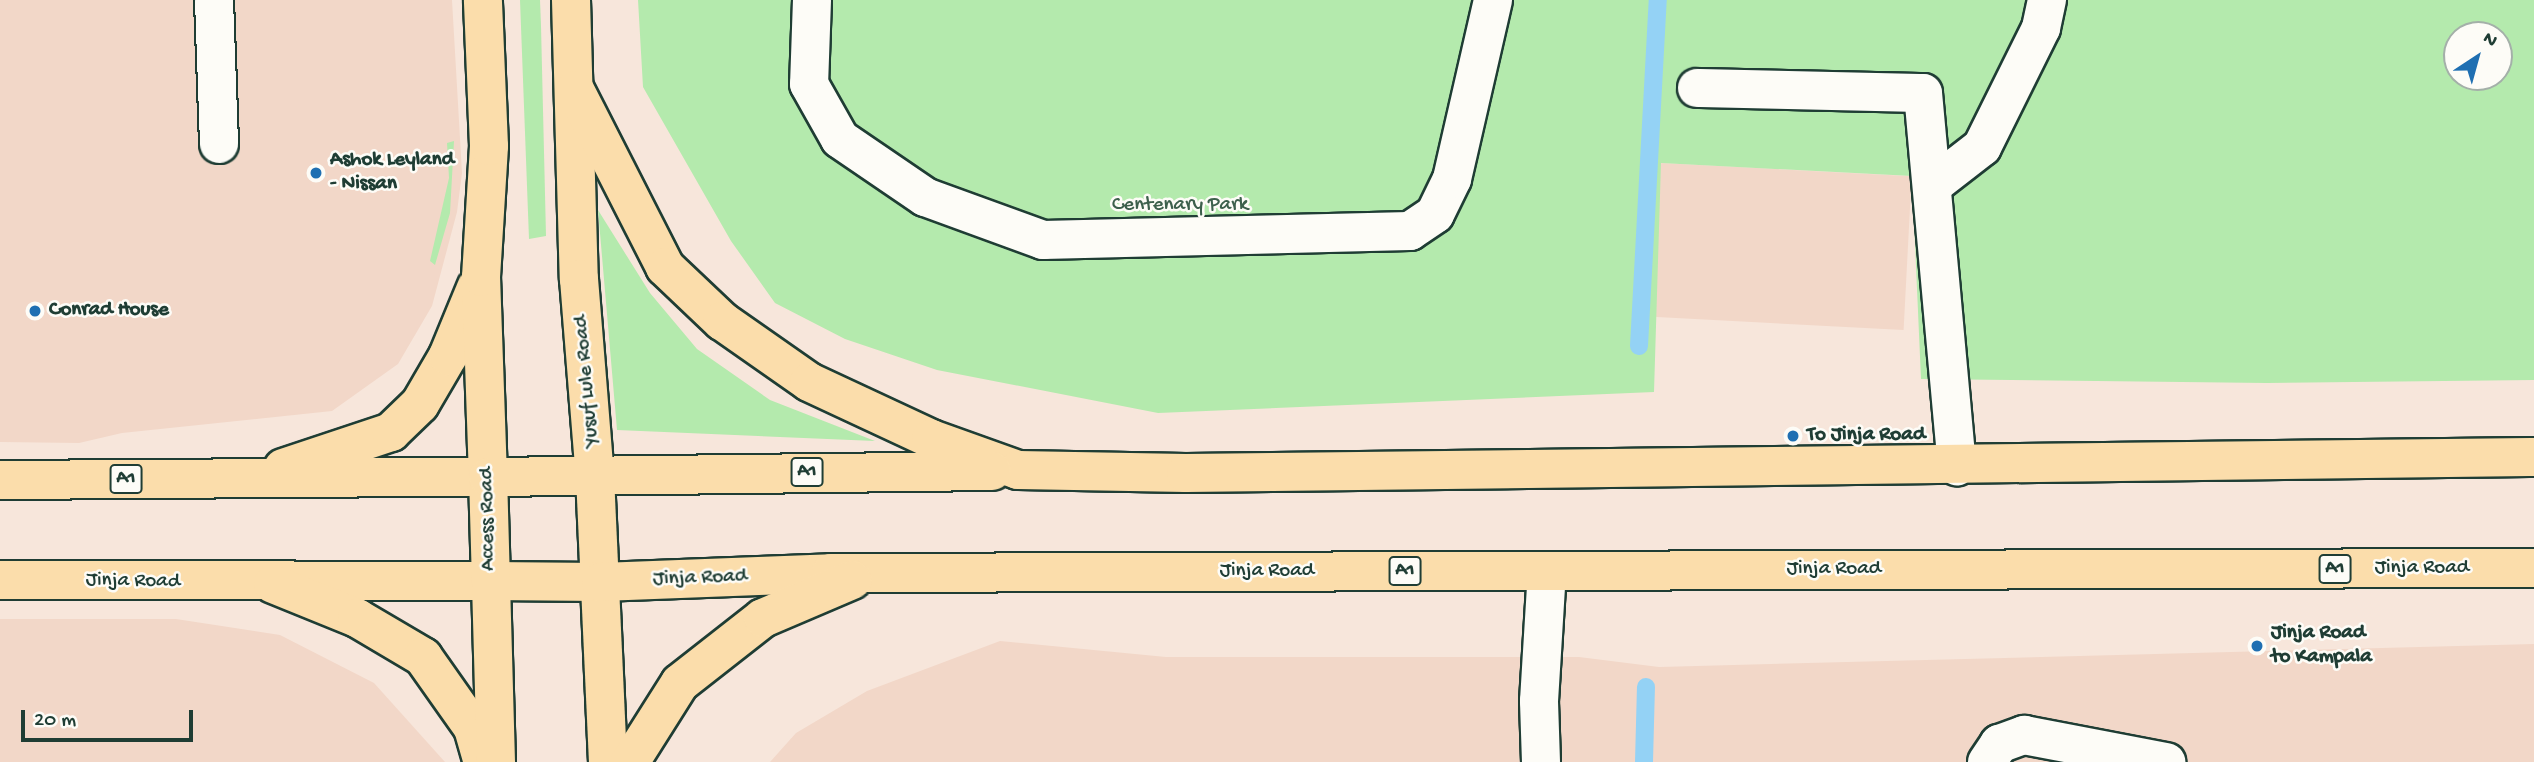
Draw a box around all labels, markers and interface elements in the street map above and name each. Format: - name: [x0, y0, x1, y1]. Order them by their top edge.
- north arrow: [2443, 21, 2513, 91]
- text: N: [2478, 27, 2501, 53]
- place label: Ashok Leyland - Nissan: [330, 148, 454, 198]
- marker: Ashok Leyland - Nissan: [308, 165, 324, 181]
- park label: Centenary Park: [1112, 193, 1248, 219]
- place label: Conrad House: [49, 298, 169, 324]
- marker: Conrad House: [27, 303, 43, 319]
- street label: Yusuf Lule Road: [570, 314, 606, 448]
- place label: To Jinja Road: [1807, 423, 1925, 449]
- marker: To Jinja Road: [1785, 428, 1801, 444]
- road number: A1: [790, 457, 824, 488]
- road number: A1: [108, 464, 144, 494]
- street label: Access Road: [475, 467, 503, 571]
- road number: A1: [2318, 554, 2352, 584]
- road number: A1: [1388, 556, 1422, 586]
- street label: Jinja Road: [2375, 556, 2469, 582]
- street label: Jinja Road: [1787, 557, 1881, 583]
- street label: Jinja Road: [1220, 559, 1314, 585]
- street label: Jinja Road: [652, 565, 748, 593]
- street label: Jinja Road: [86, 569, 180, 595]
- place label: Jinja Road to Kampala: [2271, 621, 2372, 671]
- marker: Jinja Road to Kampala: [2249, 638, 2265, 654]
- scale bar: [24, 696, 196, 740]
- text: 20 m: [34, 709, 76, 734]

